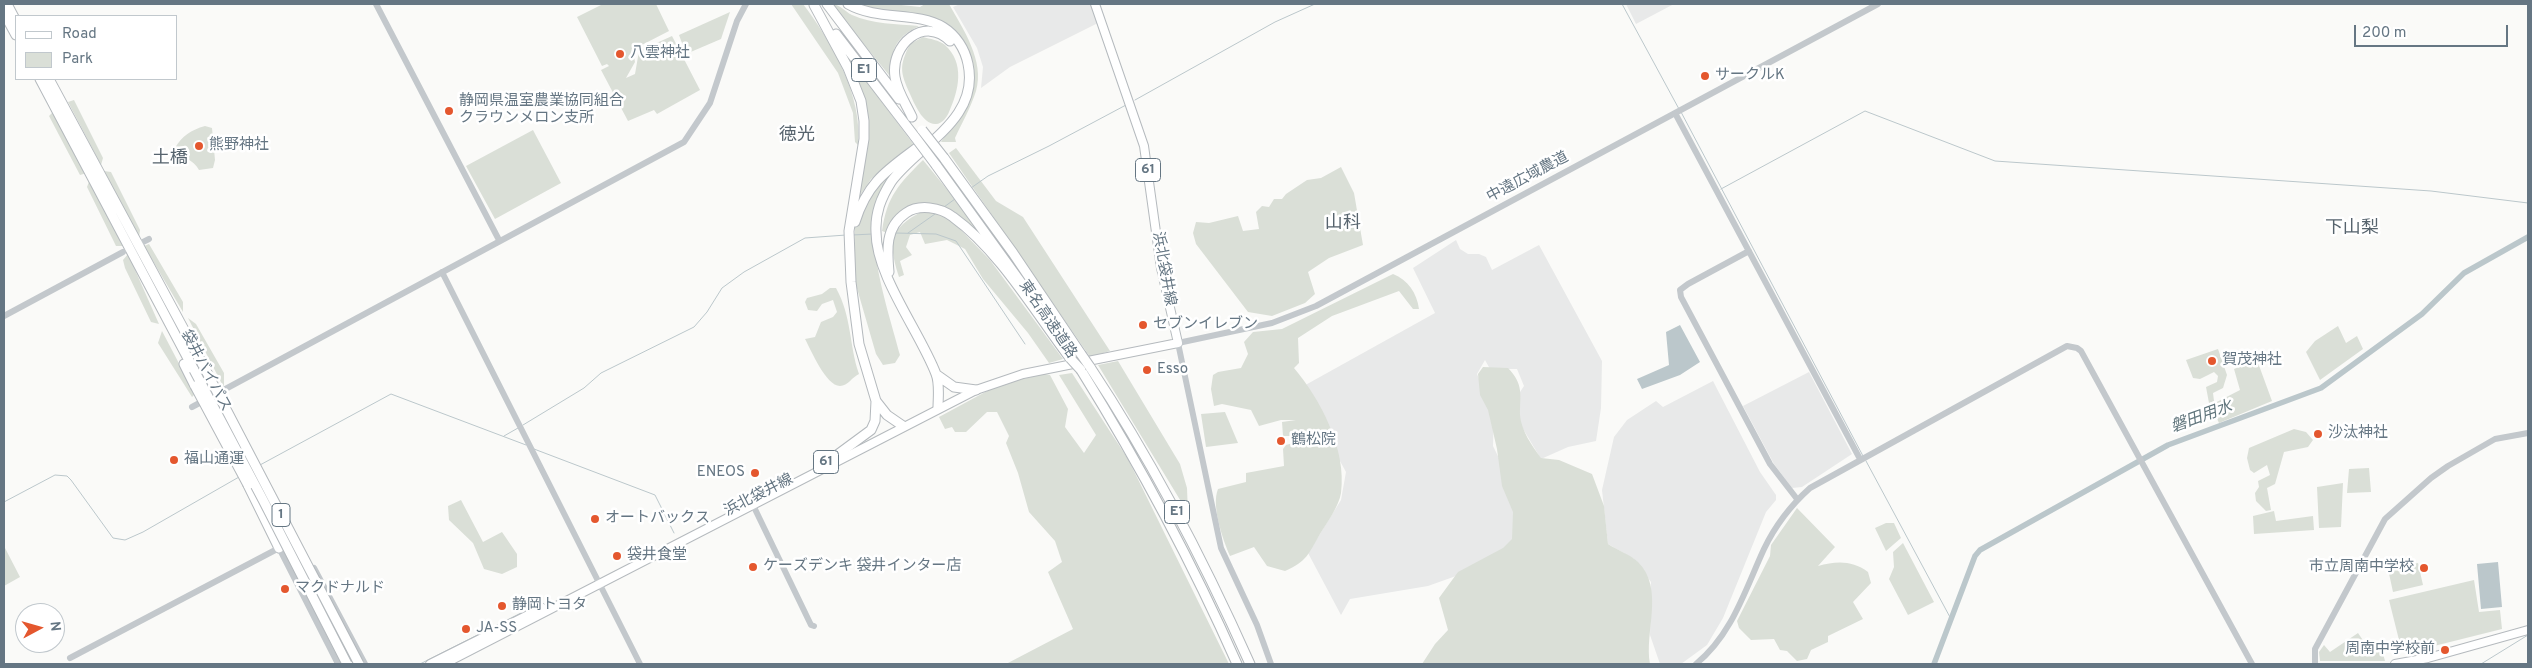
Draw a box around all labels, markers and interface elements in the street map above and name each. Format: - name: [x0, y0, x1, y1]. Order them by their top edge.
- legend: [15, 15, 178, 80]
- scale bar: [2357, 15, 2511, 47]
- text: 200 m: [2362, 24, 2407, 43]
- text: Road: [62, 25, 97, 44]
- place label: 八雲神社: [630, 45, 690, 63]
- marker: 八雲神社: [614, 48, 626, 60]
- text: Park: [62, 50, 93, 69]
- road number: E1: [852, 58, 876, 82]
- place label: サークルK: [1715, 67, 1785, 85]
- marker: サークルK: [1699, 70, 1711, 82]
- place label: 静岡県温室農業協同組合 クラウンメロン支所: [459, 93, 624, 128]
- marker: 静岡県温室農業協同組合 クラウンメロン支所: [443, 105, 455, 117]
- district label: 徳光: [779, 125, 815, 147]
- place label: 熊野神社: [209, 137, 269, 155]
- marker: 熊野神社: [193, 140, 205, 152]
- district label: 土橋: [152, 148, 188, 170]
- street label: 中遠広域農道: [1484, 149, 1572, 207]
- road number: 61: [1136, 158, 1160, 182]
- district label: 山科: [1325, 213, 1361, 235]
- district label: 下山梨: [2325, 218, 2379, 240]
- street label: 浜北袋井線: [1148, 231, 1178, 307]
- street label: 東名高速道路: [1014, 278, 1080, 362]
- place label: セブンイレブン: [1153, 316, 1258, 334]
- marker: セブンイレブン: [1137, 319, 1149, 331]
- street label: 袋井バイパス: [176, 327, 234, 415]
- place label: 賀茂神社: [2222, 352, 2282, 370]
- marker: 賀茂神社: [2206, 355, 2218, 367]
- place label: Esso: [1157, 361, 1188, 379]
- marker: Esso: [1141, 364, 1153, 376]
- water label: 磐田用水: [2169, 398, 2235, 438]
- place label: 沙汰神社: [2328, 425, 2388, 443]
- marker: 沙汰神社: [2312, 428, 2324, 440]
- place label: 鶴松院: [1291, 432, 1336, 450]
- marker: 鶴松院: [1275, 435, 1287, 447]
- place label: 福山通運: [184, 451, 244, 469]
- road number: 61: [814, 451, 838, 474]
- marker: 福山通運: [168, 454, 180, 466]
- place label: ENEOS: [697, 464, 745, 482]
- marker: ENEOS: [749, 467, 761, 479]
- street label: 浜北袋井線: [722, 471, 796, 521]
- road number: E1: [1164, 501, 1190, 524]
- road number: 1: [272, 504, 290, 526]
- place label: オートバックス: [605, 510, 710, 528]
- marker: オートバックス: [589, 513, 601, 525]
- place label: 袋井食堂: [627, 547, 687, 565]
- marker: 袋井食堂: [611, 550, 623, 562]
- place label: ケーズデンキ 袋井インター店: [763, 558, 962, 576]
- place label: 市立周南中学校: [2309, 559, 2414, 577]
- marker: ケーズデンキ 袋井インター店: [747, 561, 759, 573]
- marker: 市立周南中学校: [2418, 562, 2430, 574]
- place label: マクドナルド: [295, 580, 385, 598]
- marker: マクドナルド: [279, 583, 291, 595]
- place label: 静岡トヨタ: [512, 597, 587, 615]
- marker: 静岡トヨタ: [496, 600, 508, 612]
- north arrow: [15, 603, 65, 653]
- place label: JA-SS: [476, 620, 517, 638]
- text: N: [45, 621, 63, 632]
- marker: JA-SS: [460, 623, 472, 635]
- place label: 周南中学校前: [2345, 641, 2435, 659]
- marker: 周南中学校前: [2439, 644, 2451, 656]

